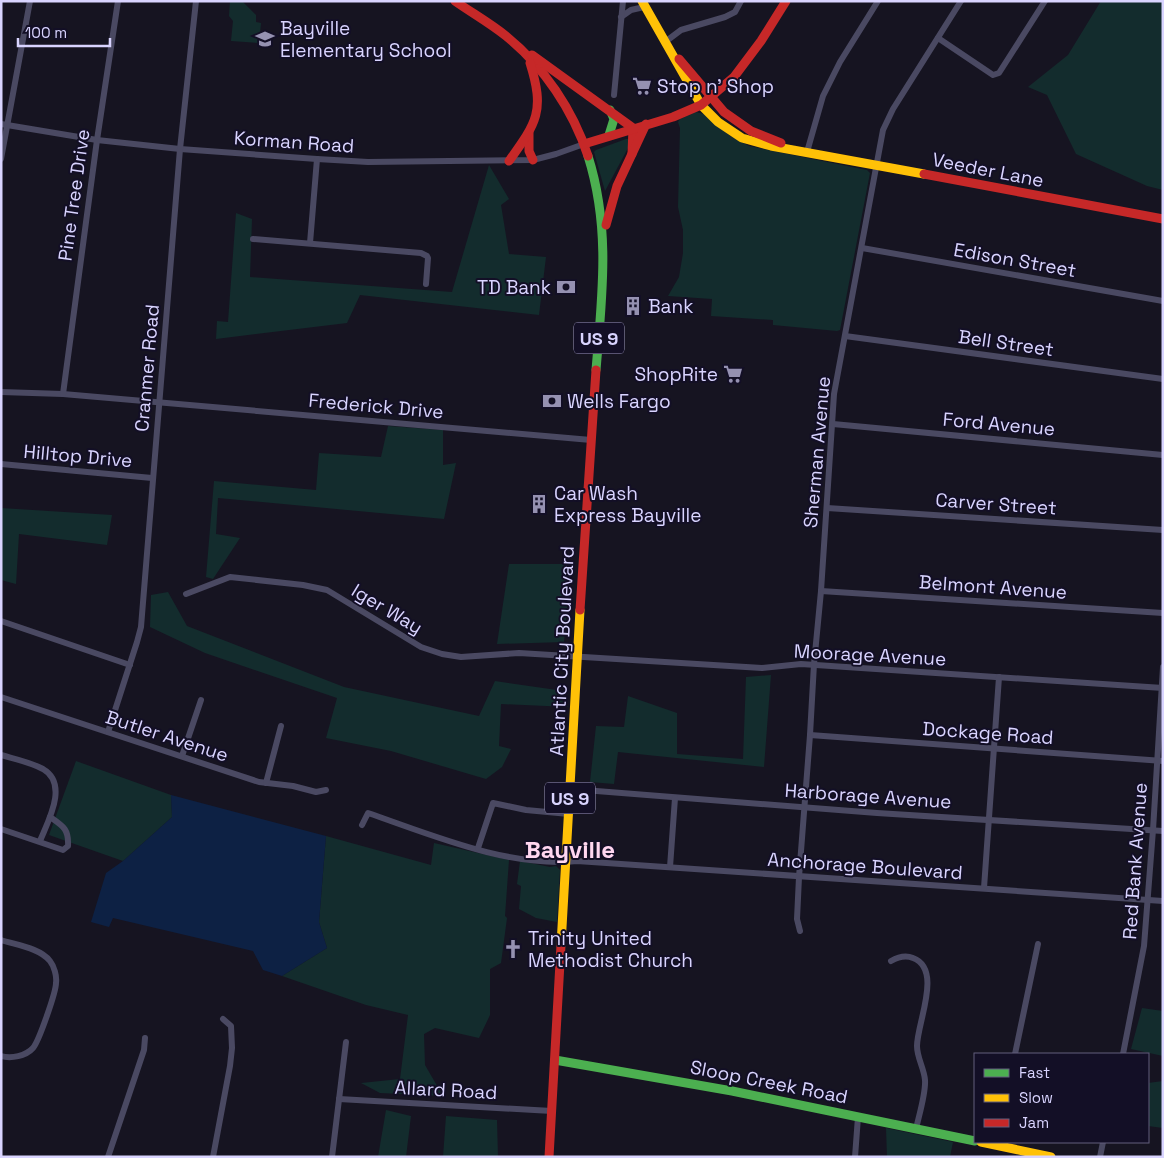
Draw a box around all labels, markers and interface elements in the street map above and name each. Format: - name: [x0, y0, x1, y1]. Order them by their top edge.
- scale bar: [18, 15, 110, 47]
- place label: Bayville Elementary School: [280, 16, 452, 63]
- text: 100 m: [25, 23, 67, 42]
- school or university icon: Bayville Elementary School: [254, 28, 276, 50]
- place label: Stop n' Shop: [657, 74, 774, 99]
- supermarket icon: Stop n' Shop: [631, 75, 653, 97]
- street label: Korman Road: [233, 125, 355, 159]
- street label: Pine Tree Drive: [52, 128, 96, 262]
- street label: Veeder Lane: [930, 147, 1046, 193]
- street label: Edison Street: [952, 237, 1078, 283]
- place label: TD Bank: [477, 275, 551, 300]
- bank icon: TD Bank: [555, 276, 577, 298]
- place label: Bank: [648, 294, 693, 319]
- building icon: Bank: [622, 295, 644, 317]
- street label: Cranmer Road: [129, 303, 165, 433]
- road number: US 9: [574, 322, 624, 353]
- street label: Bell Street: [957, 324, 1055, 362]
- place label: ShopRite: [634, 362, 718, 387]
- supermarket icon: ShopRite: [722, 363, 744, 385]
- street label: Sherman Avenue: [798, 375, 836, 529]
- street label: Frederick Drive: [307, 388, 445, 424]
- place label: Wells Fargo: [567, 389, 671, 414]
- bank icon: Wells Fargo: [541, 390, 563, 412]
- street label: Ford Avenue: [942, 407, 1056, 441]
- street label: Hilltop Drive: [23, 439, 133, 473]
- place label: Car Wash Express Bayville: [554, 481, 702, 528]
- street label: Carver Street: [935, 487, 1057, 521]
- building icon: Car Wash Express Bayville: [528, 493, 550, 515]
- street label: Atlantic City Boulevard: [544, 545, 580, 757]
- street label: Belmont Avenue: [918, 569, 1068, 605]
- street label: Iger Way: [347, 578, 427, 640]
- street label: Moorage Avenue: [793, 639, 947, 671]
- street label: Butler Avenue: [102, 704, 232, 768]
- street label: Dockage Road: [922, 716, 1054, 750]
- street label: Harborage Avenue: [784, 778, 952, 814]
- road number: US 9: [545, 782, 595, 814]
- street label: Red Bank Avenue: [1117, 782, 1153, 940]
- district label: Bayville: [525, 834, 615, 865]
- street label: Anchorage Boulevard: [767, 847, 963, 885]
- place label: Trinity United Methodist Church: [528, 926, 693, 973]
- church icon: Trinity United Methodist Church: [502, 938, 524, 960]
- legend: [974, 1053, 1149, 1143]
- street label: Sloop Creek Road: [688, 1054, 850, 1110]
- text: Fast: [1019, 1063, 1050, 1082]
- street label: Allard Road: [394, 1075, 498, 1105]
- text: Slow: [1019, 1088, 1053, 1107]
- text: Jam: [1019, 1113, 1049, 1132]

